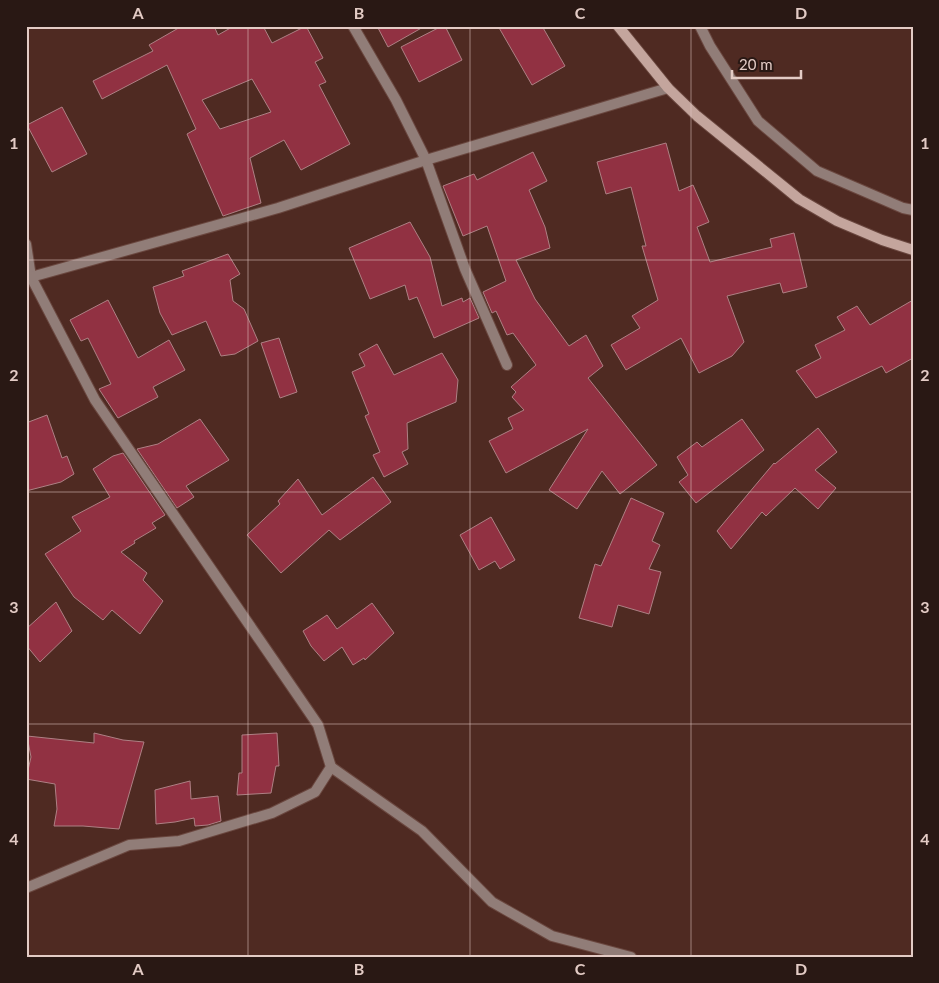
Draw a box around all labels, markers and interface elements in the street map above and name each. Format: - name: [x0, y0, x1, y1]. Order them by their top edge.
- text: A: [131, 3, 144, 22]
- text: B: [354, 3, 364, 22]
- text: C: [575, 3, 586, 22]
- text: D: [795, 3, 807, 22]
- scale bar: [732, 48, 800, 80]
- text: 20 m: [739, 55, 773, 73]
- text: 1: [9, 133, 19, 152]
- text: 1: [920, 133, 930, 152]
- text: 2: [9, 365, 19, 384]
- text: 2: [920, 365, 930, 384]
- text: 3: [9, 597, 19, 616]
- text: 3: [920, 597, 930, 616]
- text: 4: [9, 829, 19, 848]
- text: 4: [920, 829, 930, 848]
- text: A: [131, 959, 144, 978]
- text: B: [354, 959, 364, 978]
- text: C: [575, 959, 586, 978]
- text: D: [795, 959, 807, 978]

